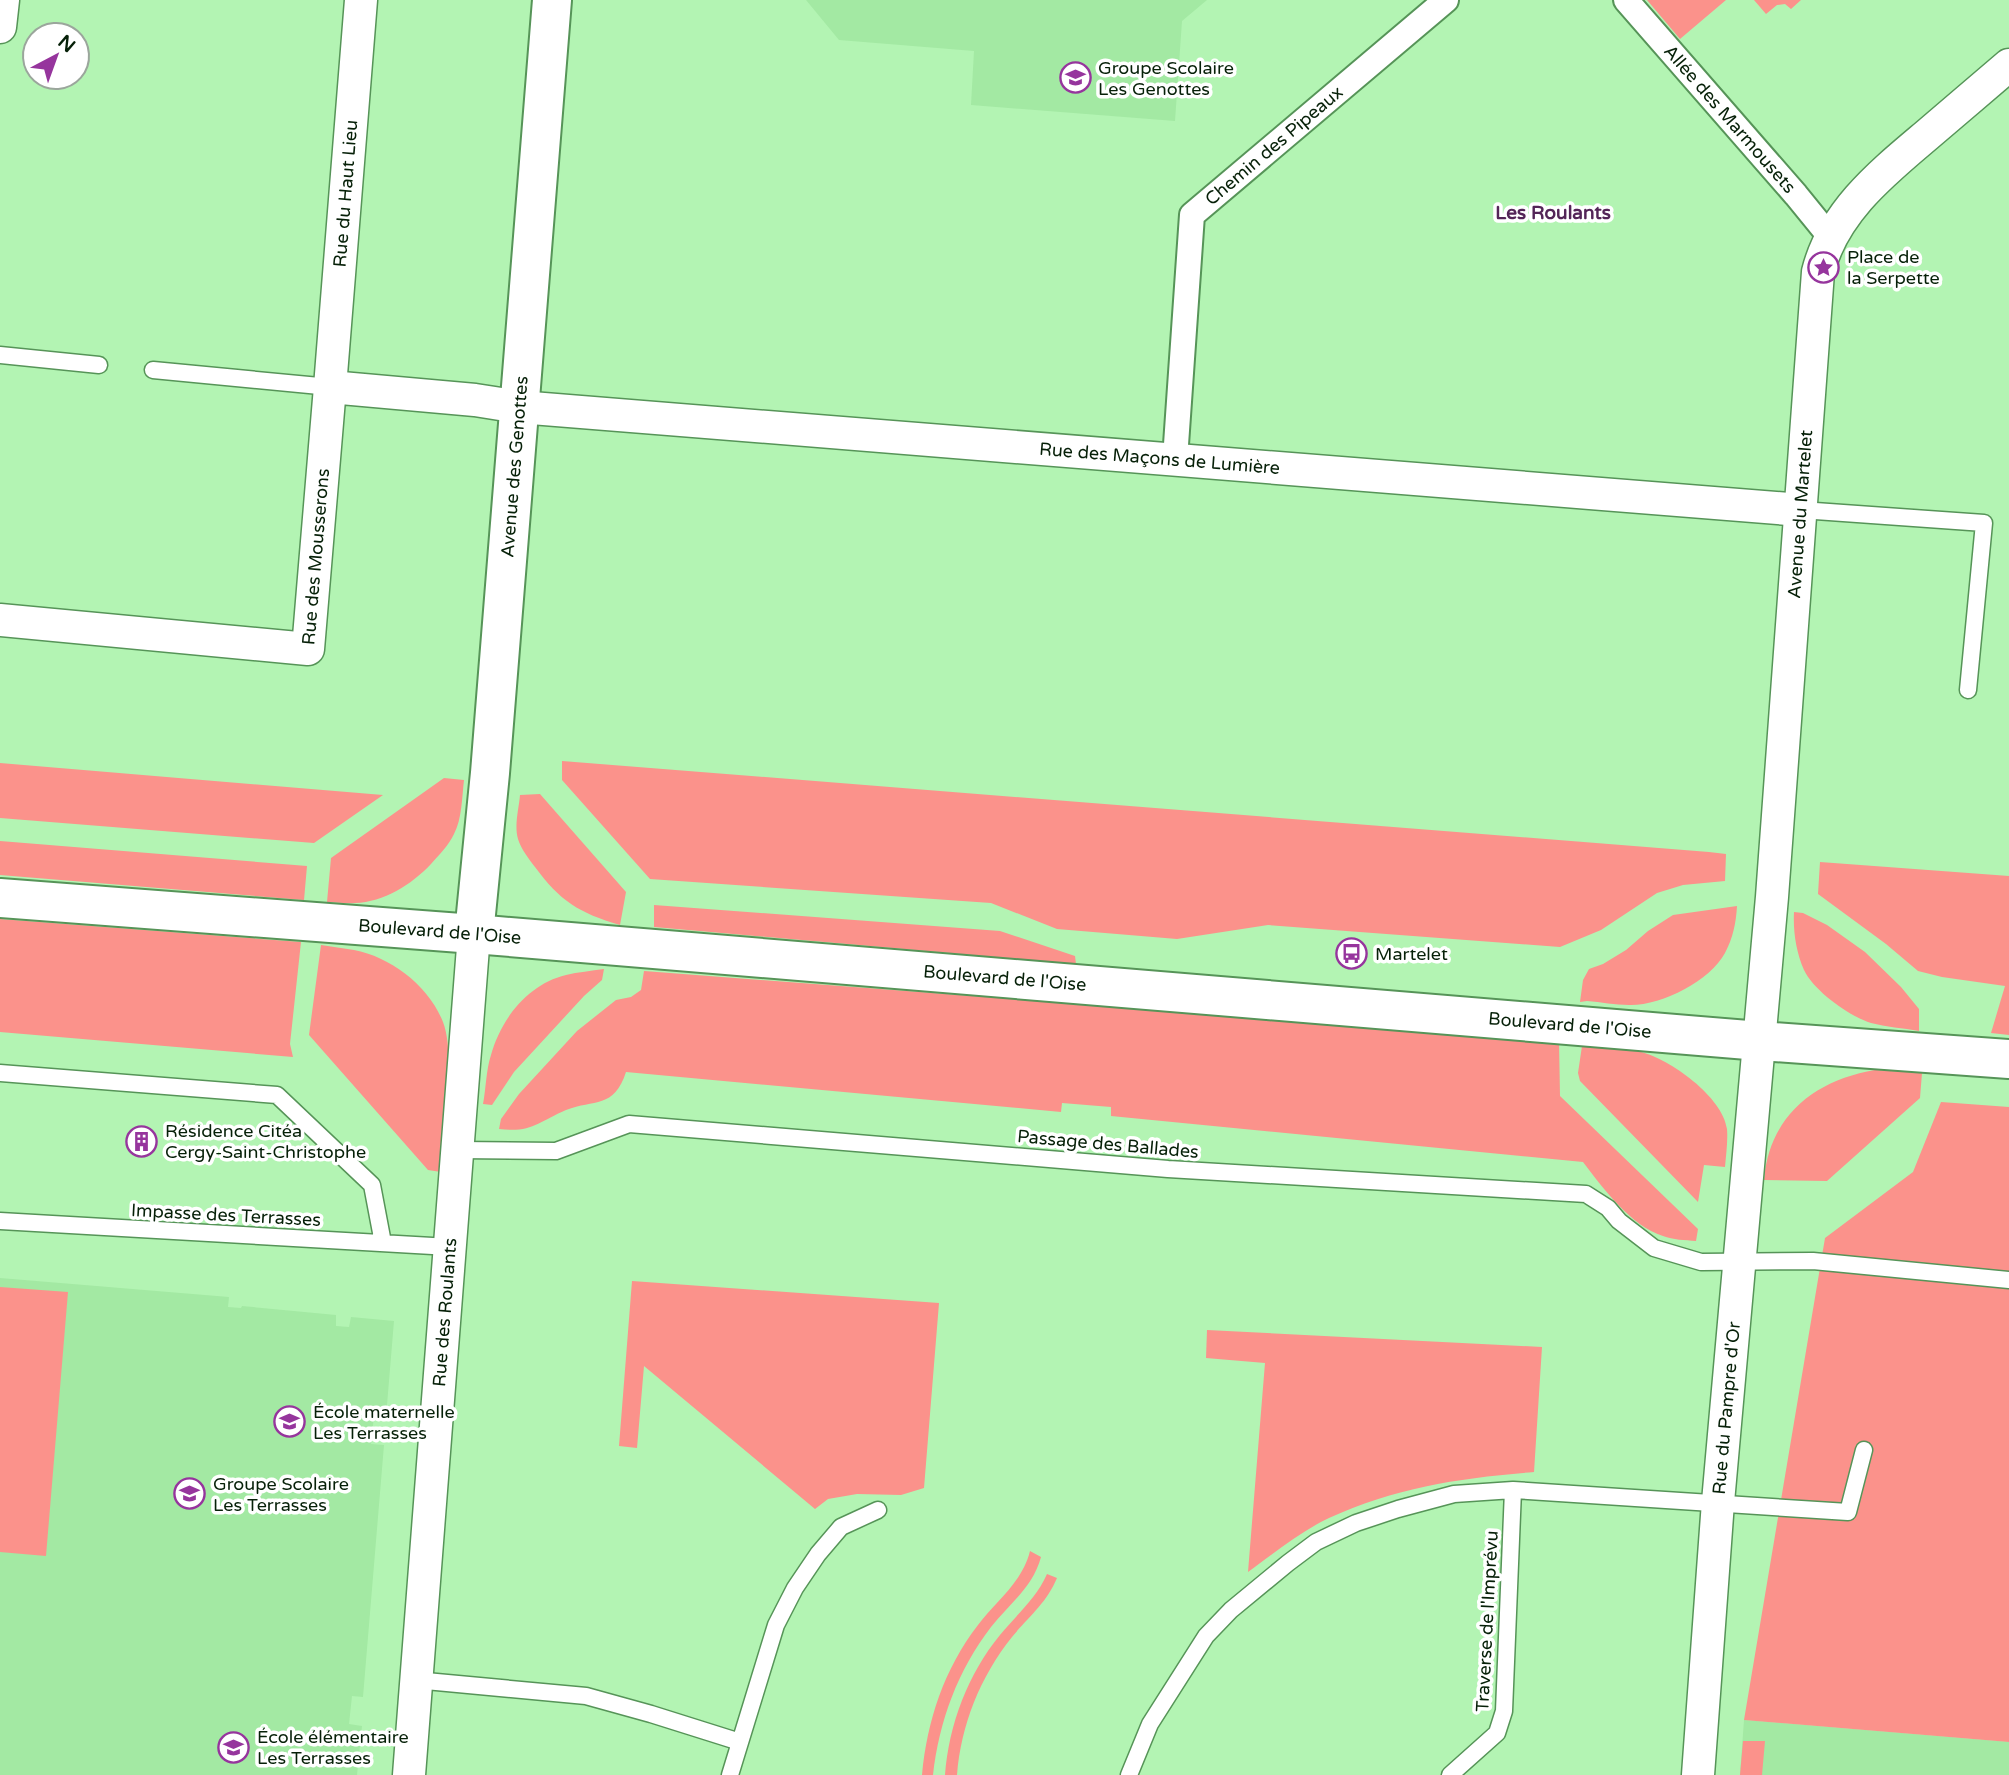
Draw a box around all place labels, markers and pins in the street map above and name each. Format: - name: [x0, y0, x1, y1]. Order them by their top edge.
- place label: Groupe Scolaire Les Genottes: [1098, 57, 1234, 100]
- school or university icon: Groupe Scolaire Les Genottes: [1058, 61, 1092, 95]
- place label: Place de la Serpette: [1847, 246, 1940, 289]
- place icon: Place de la Serpette: [1807, 250, 1841, 284]
- bus stop icon: Martelet: [1335, 937, 1369, 971]
- place label: Martelet: [1375, 943, 1448, 965]
- place label: Résidence Citéa Cergy-Saint-Christophe: [165, 1120, 366, 1163]
- building icon: Résidence Citéa Cergy-Saint-Christophe: [125, 1124, 159, 1158]
- place label: École maternelle Les Terrasses: [313, 1401, 455, 1444]
- school or university icon: École maternelle Les Terrasses: [273, 1405, 307, 1439]
- place label: Groupe Scolaire Les Terrasses: [213, 1473, 349, 1516]
- school or university icon: Groupe Scolaire Les Terrasses: [173, 1477, 207, 1511]
- place label: École élémentaire Les Terrasses: [257, 1726, 409, 1769]
- school or university icon: École élémentaire Les Terrasses: [217, 1730, 251, 1764]

